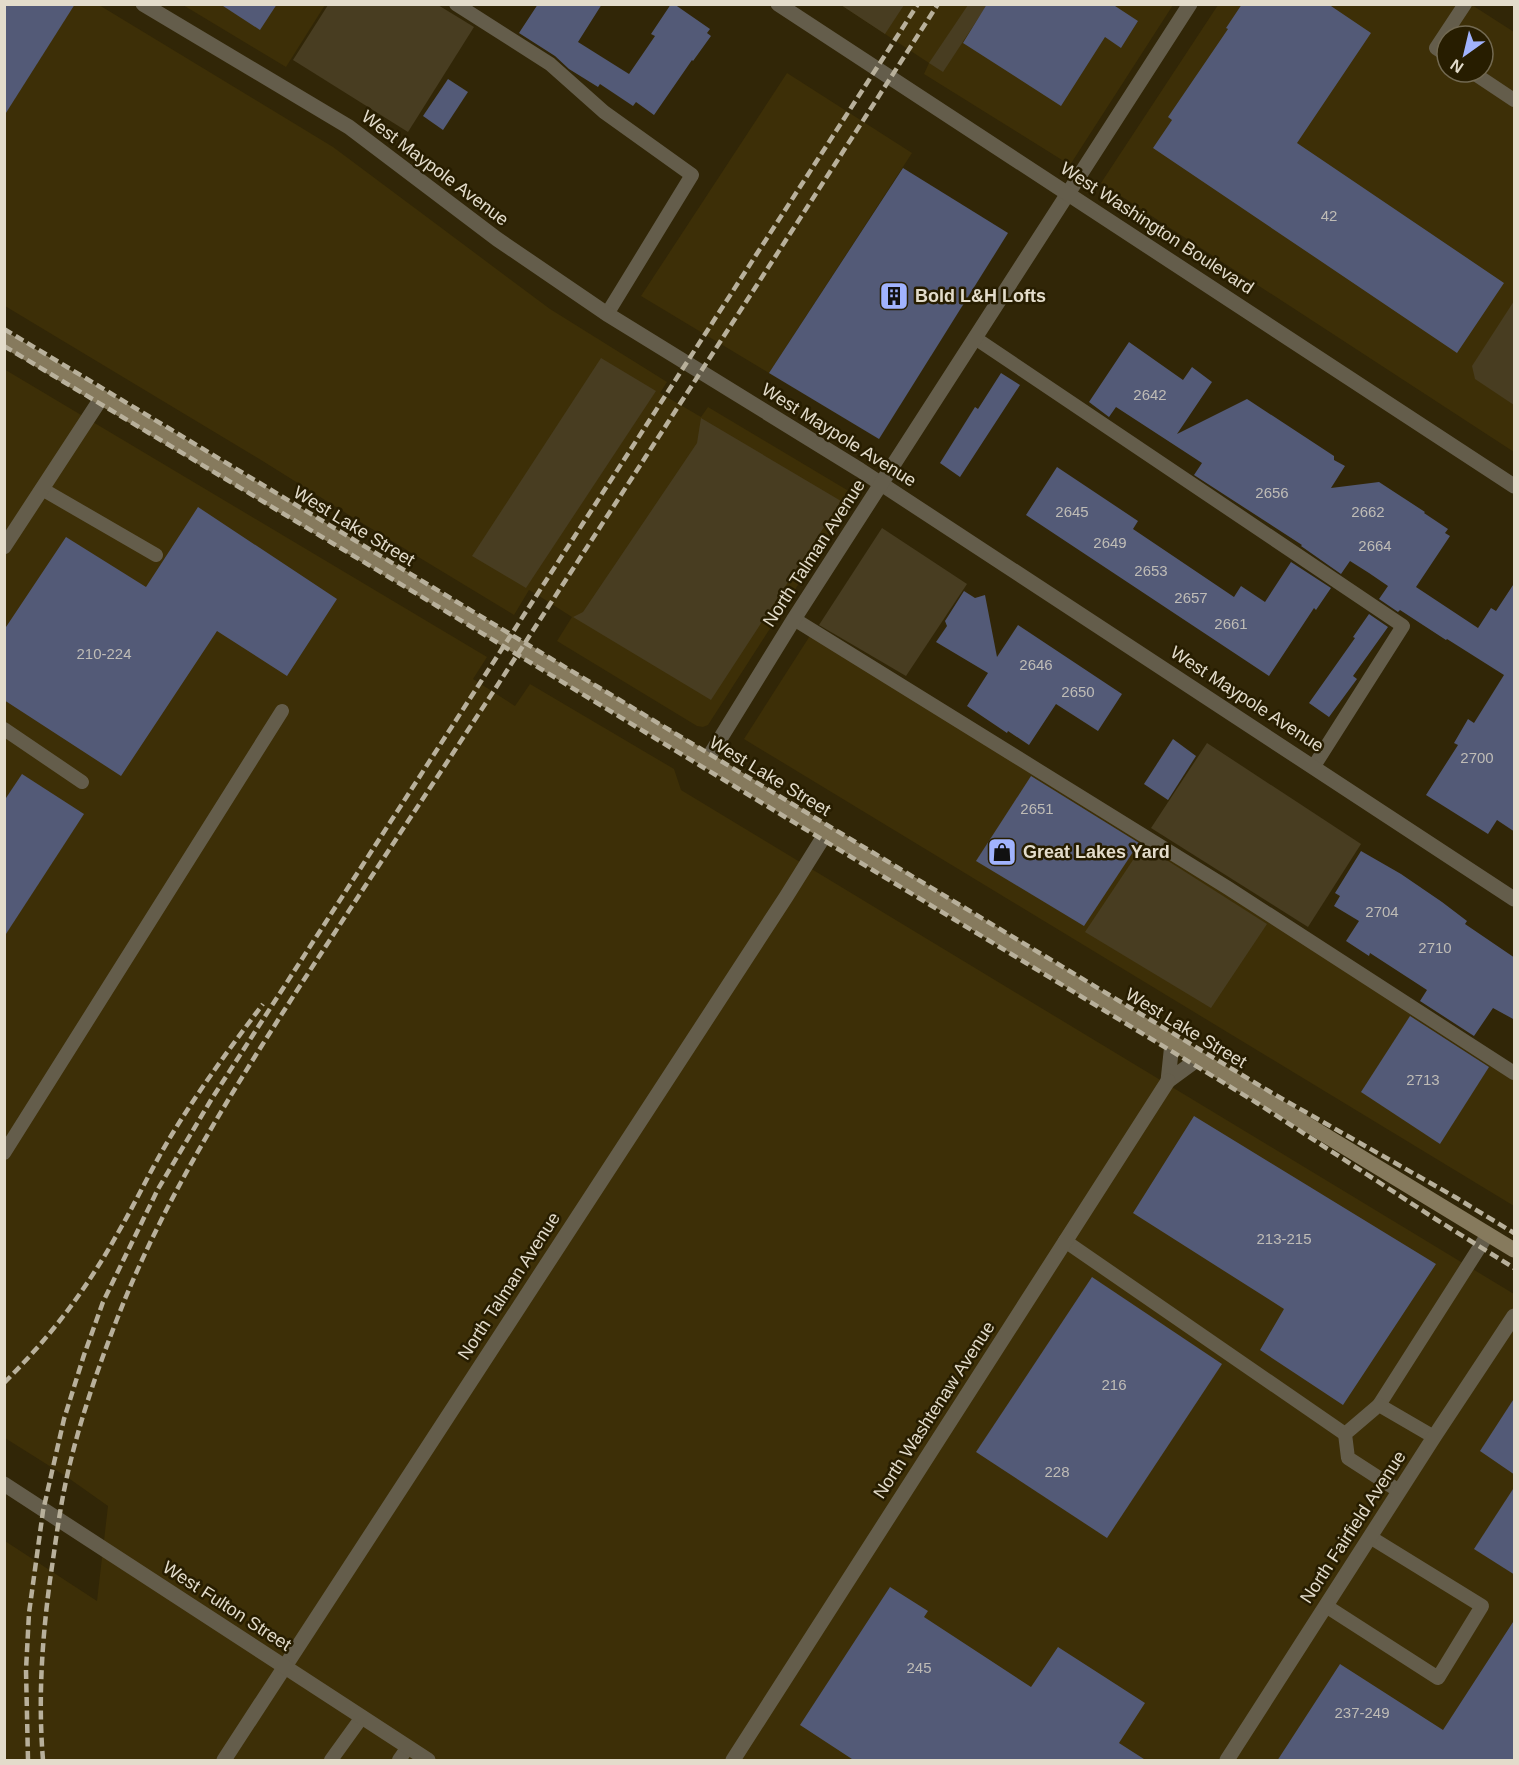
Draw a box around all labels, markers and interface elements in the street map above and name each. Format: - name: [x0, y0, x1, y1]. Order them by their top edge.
- north arrow: [1435, 24, 1495, 84]
- text: N: [1447, 56, 1466, 76]
- street label: West Maypole Avenue: [358, 106, 512, 230]
- street label: West Washington Boulevard: [1057, 158, 1257, 298]
- house number: 42: [1321, 207, 1337, 224]
- building icon: Bold L&H Lofts: [878, 280, 910, 312]
- place label: Bold L&H Lofts: [915, 286, 1046, 306]
- street label: West Maypole Avenue: [758, 379, 920, 491]
- house number: 2642: [1133, 386, 1167, 403]
- street label: North Talman Avenue: [759, 476, 869, 630]
- street label: West Lake Street: [290, 482, 418, 570]
- house number: 2656: [1255, 484, 1289, 501]
- house number: 2645: [1055, 503, 1089, 520]
- house number: 2662: [1351, 503, 1385, 520]
- house number: 2649: [1093, 534, 1127, 551]
- house number: 2664: [1358, 537, 1392, 554]
- house number: 2653: [1134, 562, 1168, 579]
- house number: 2657: [1174, 589, 1208, 606]
- house number: 2661: [1214, 615, 1248, 632]
- street label: West Maypole Avenue: [1167, 642, 1327, 756]
- house number: 210-224: [76, 645, 132, 662]
- house number: 2646: [1019, 656, 1053, 673]
- house number: 2650: [1061, 683, 1095, 700]
- street label: West Lake Street: [706, 732, 834, 820]
- house number: 2700: [1460, 749, 1494, 766]
- house number: 2651: [1020, 800, 1054, 817]
- shop icon: Great Lakes Yard: [986, 836, 1018, 868]
- place label: Great Lakes Yard: [1023, 842, 1170, 862]
- house number: 2704: [1365, 903, 1399, 920]
- house number: 2710: [1418, 939, 1452, 956]
- street label: West Lake Street: [1122, 984, 1250, 1072]
- house number: 2713: [1406, 1071, 1440, 1088]
- street label: North Talman Avenue: [454, 1209, 564, 1363]
- house number: 213-215: [1256, 1230, 1312, 1247]
- street label: North Washtenaw Avenue: [869, 1318, 999, 1502]
- house number: 216: [1101, 1376, 1127, 1393]
- street label: North Fairfield Avenue: [1296, 1447, 1410, 1607]
- house number: 228: [1044, 1463, 1070, 1480]
- street label: West Fulton Street: [159, 1557, 295, 1655]
- house number: 245: [906, 1659, 932, 1676]
- house number: 237-249: [1334, 1704, 1390, 1721]

